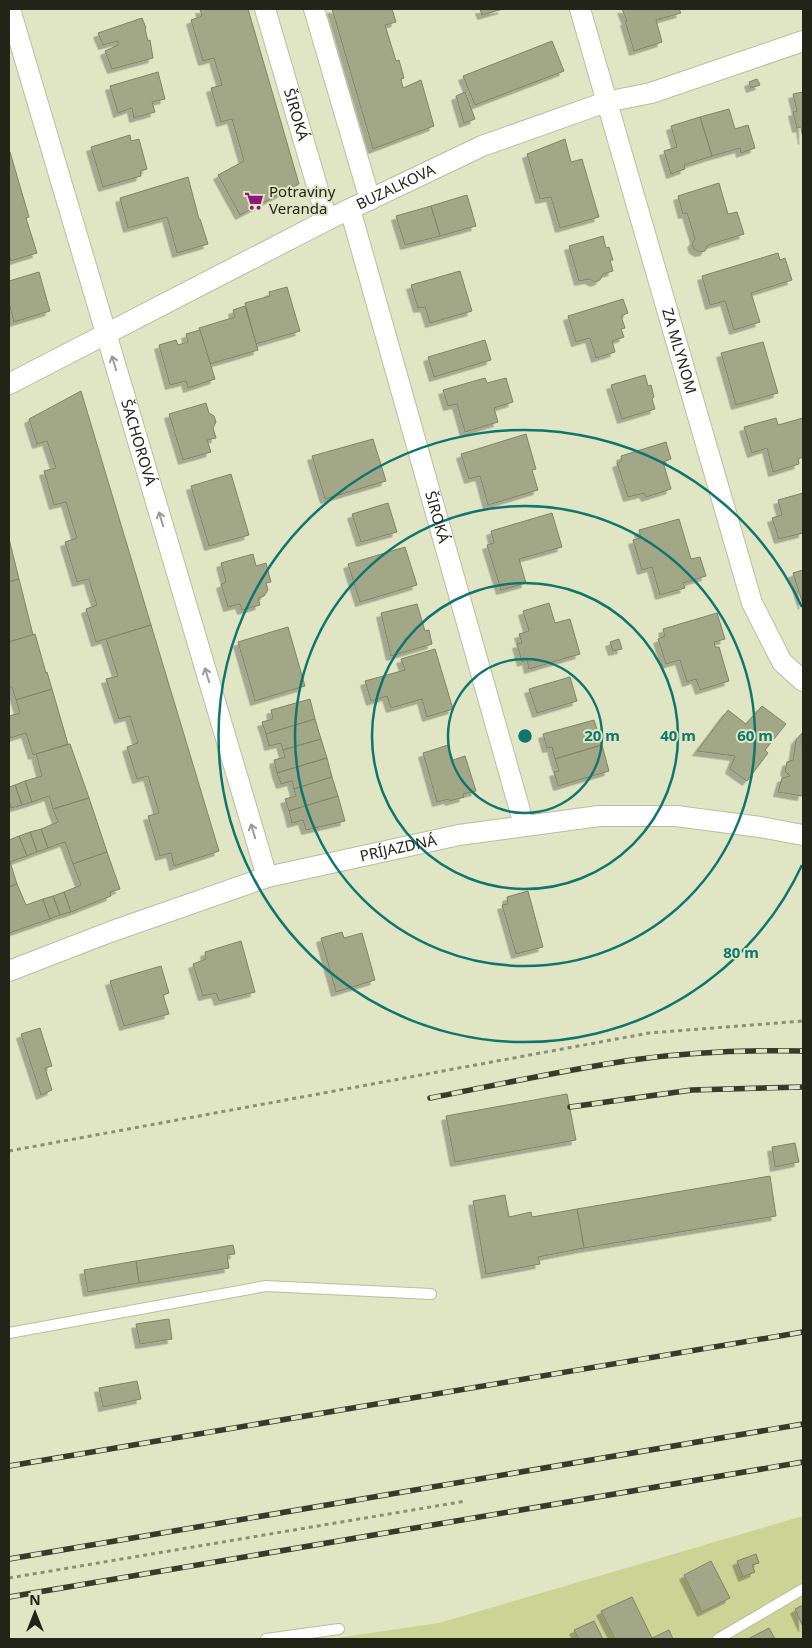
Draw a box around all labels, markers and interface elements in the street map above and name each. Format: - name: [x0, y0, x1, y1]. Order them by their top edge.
- street label: ŠIROKÁ: [280, 86, 314, 143]
- street label: BUZALKOVA: [353, 159, 439, 214]
- place label: Potraviny Veranda: [269, 181, 336, 218]
- supermarket icon: Potraviny Veranda: [243, 190, 265, 212]
- street label: ZA MLYNOM: [658, 305, 702, 396]
- one-way arrow: [109, 356, 119, 372]
- street label: ŠACHOROVÁ: [117, 397, 162, 488]
- street label: ŠIROKÁ: [421, 488, 455, 545]
- one-way arrow: [155, 511, 165, 527]
- one-way arrow: [201, 667, 211, 683]
- text: 20 m: [584, 725, 620, 745]
- text: 40 m: [660, 725, 696, 745]
- text: 60 m: [737, 725, 773, 745]
- centre of rings: [516, 727, 534, 745]
- one-way arrow: [248, 823, 258, 839]
- street label: PRÍJAZDNÁ: [358, 829, 439, 865]
- text: 80 m: [723, 942, 759, 962]
- north arrow: [10, 1588, 60, 1638]
- text: N: [29, 1590, 41, 1609]

